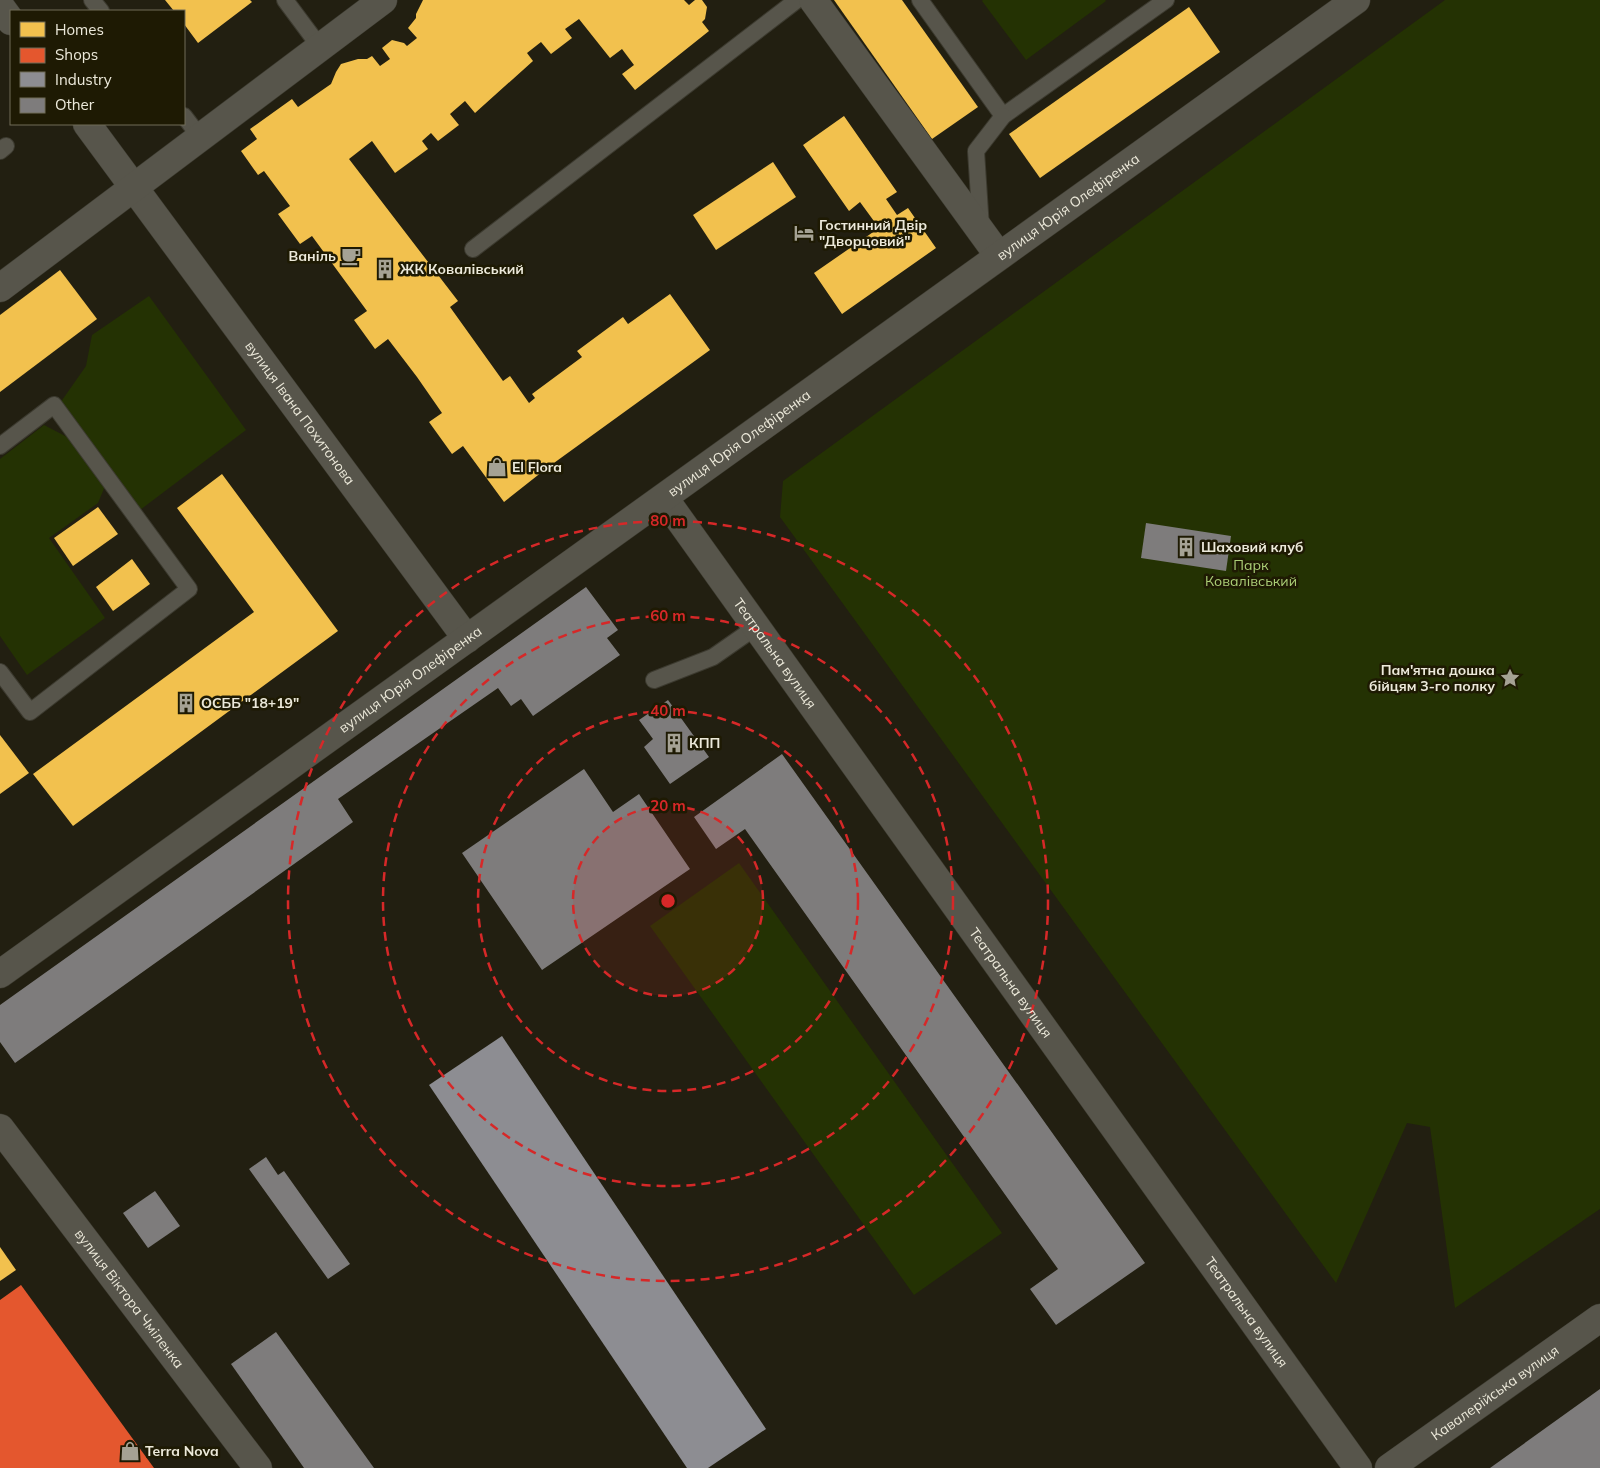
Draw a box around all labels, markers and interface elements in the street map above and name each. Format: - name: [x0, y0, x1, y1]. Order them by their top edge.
- legend: [10, 10, 185, 125]
- text: Homes: [55, 20, 104, 39]
- text: Shops: [55, 45, 98, 64]
- text: Industry: [55, 70, 112, 89]
- text: Other: [55, 95, 95, 114]
- street label: вулиця Юрія Олефіренка: [993, 149, 1143, 264]
- place label: Гостинний Двір "Дворцовий": [819, 216, 927, 250]
- hotel icon: Гостинний Двір "Дворцовий": [793, 222, 815, 244]
- cafe icon: Ваніль: [340, 245, 362, 267]
- place label: Ваніль: [289, 247, 336, 265]
- building icon: ЖК Ковалівський: [374, 258, 396, 280]
- place label: ЖК Ковалівський: [400, 260, 524, 278]
- street label: вулиця Івана Похитонова: [241, 337, 359, 488]
- street label: вулиця Юрія Олефіренка: [664, 386, 814, 501]
- shop icon: El Flora: [486, 456, 508, 478]
- place label: El Flora: [512, 458, 562, 476]
- text: 80 m: [650, 511, 686, 530]
- building icon: Шаховий клуб: [1175, 536, 1197, 558]
- place label: Шаховий клуб: [1201, 538, 1303, 556]
- park label: Парк Ковалівський: [1205, 556, 1297, 590]
- street label: Театральна вулиця: [730, 595, 821, 712]
- text: 60 m: [650, 606, 686, 625]
- street label: вулиця Юрія Олефіренка: [335, 622, 485, 737]
- place label: Пам'ятна дошка бійцям 3-го полку: [1369, 661, 1495, 695]
- place icon: Пам'ятна дошка бійцям 3-го полку: [1499, 667, 1521, 689]
- building icon: ОСББ "18+19": [175, 692, 197, 714]
- place label: ОСББ "18+19": [201, 694, 299, 712]
- text: 40 m: [650, 701, 686, 720]
- building icon: КПП: [663, 732, 685, 754]
- place label: КПП: [689, 734, 720, 752]
- text: 20 m: [650, 796, 686, 815]
- centre of rings: [659, 892, 677, 910]
- street label: Театральна вулиця: [965, 924, 1056, 1041]
- street label: вулиця Віктора Чміленка: [71, 1225, 188, 1372]
- street label: Театральна вулиця: [1201, 1253, 1292, 1371]
- street label: Кавалерійська вулиця: [1427, 1341, 1562, 1444]
- shop icon: Terra Nova: [119, 1440, 141, 1462]
- place label: Terra Nova: [145, 1442, 219, 1460]

